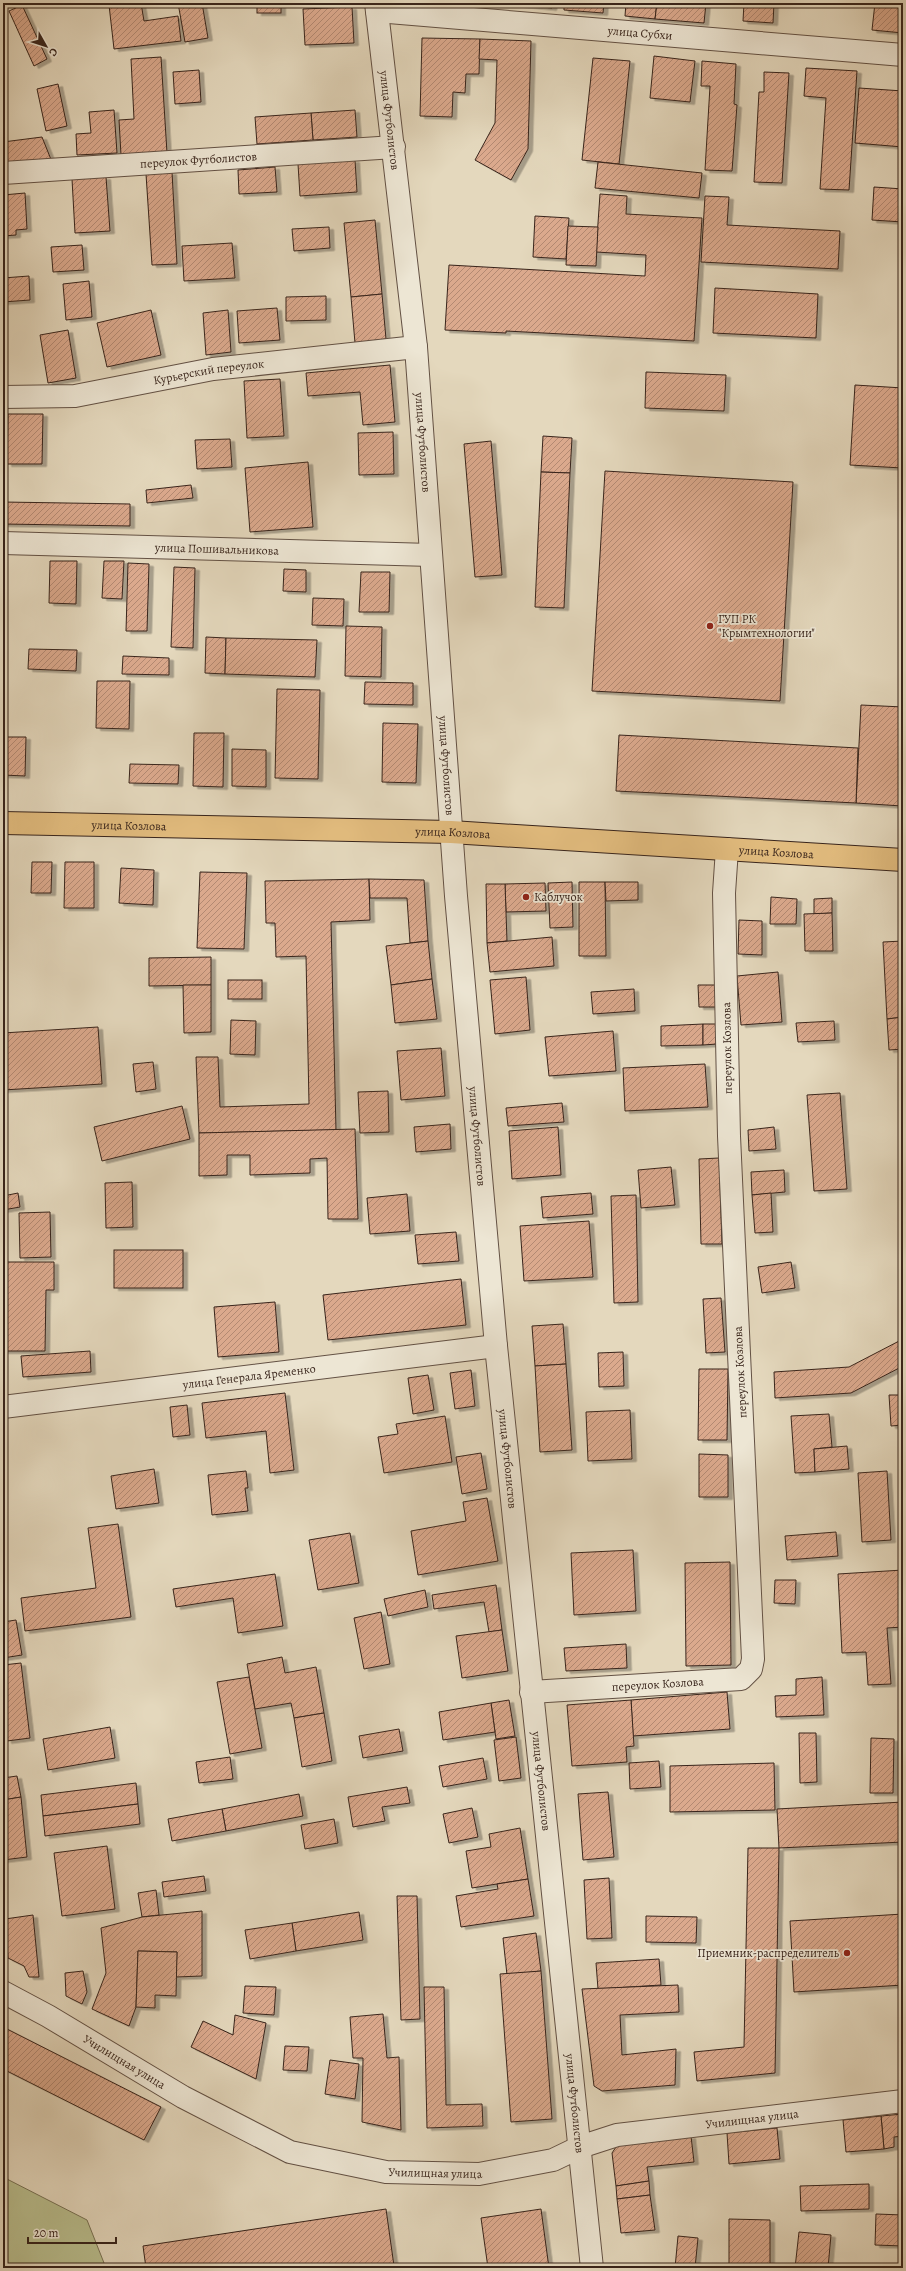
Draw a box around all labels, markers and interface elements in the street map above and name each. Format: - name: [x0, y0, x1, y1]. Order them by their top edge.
- street label: улица Субхи: [606, 22, 673, 44]
- north arrow: [26, 26, 66, 66]
- text: С: [45, 45, 61, 60]
- street label: улица Футболистов: [376, 69, 403, 171]
- street label: переулок Футболистов: [140, 148, 258, 172]
- street label: Курьерский переулок: [152, 356, 265, 388]
- street label: улица Футболистов: [411, 391, 435, 493]
- street label: улица Пошивальникова: [154, 539, 280, 559]
- place label: ГУП РК "Крымтехнологии": [718, 611, 815, 641]
- marker: ГУП РК "Крымтехнологии": [705, 621, 715, 631]
- street label: улица Футболистов: [435, 714, 458, 816]
- street label: улица Козлова: [90, 817, 167, 834]
- street label: улица Козлова: [414, 823, 491, 842]
- street label: улица Козлова: [737, 842, 815, 862]
- place label: Каблучок: [534, 889, 583, 905]
- marker: Каблучок: [521, 892, 531, 902]
- street label: переулок Козлова: [718, 1001, 736, 1094]
- street label: улица Футболистов: [465, 1085, 490, 1187]
- street label: переулок Козлова: [730, 1325, 750, 1418]
- street label: улица Генерала Яременко: [181, 1360, 316, 1393]
- street label: улица Футболистов: [495, 1407, 521, 1510]
- street label: переулок Козлова: [611, 1673, 705, 1695]
- street label: улица Футболистов: [528, 1730, 554, 1832]
- place label: Приемник-распределитель: [697, 1945, 840, 1961]
- marker: Приемник-распределитель: [842, 1948, 852, 1958]
- street label: Училищная улица: [80, 2031, 169, 2093]
- street label: улица Футболистов: [562, 2052, 588, 2154]
- street label: Училищная улица: [705, 2105, 800, 2132]
- street label: Училищная улица: [388, 2164, 484, 2182]
- scale bar: [28, 2219, 116, 2245]
- text: 20 m: [34, 2225, 58, 2241]

